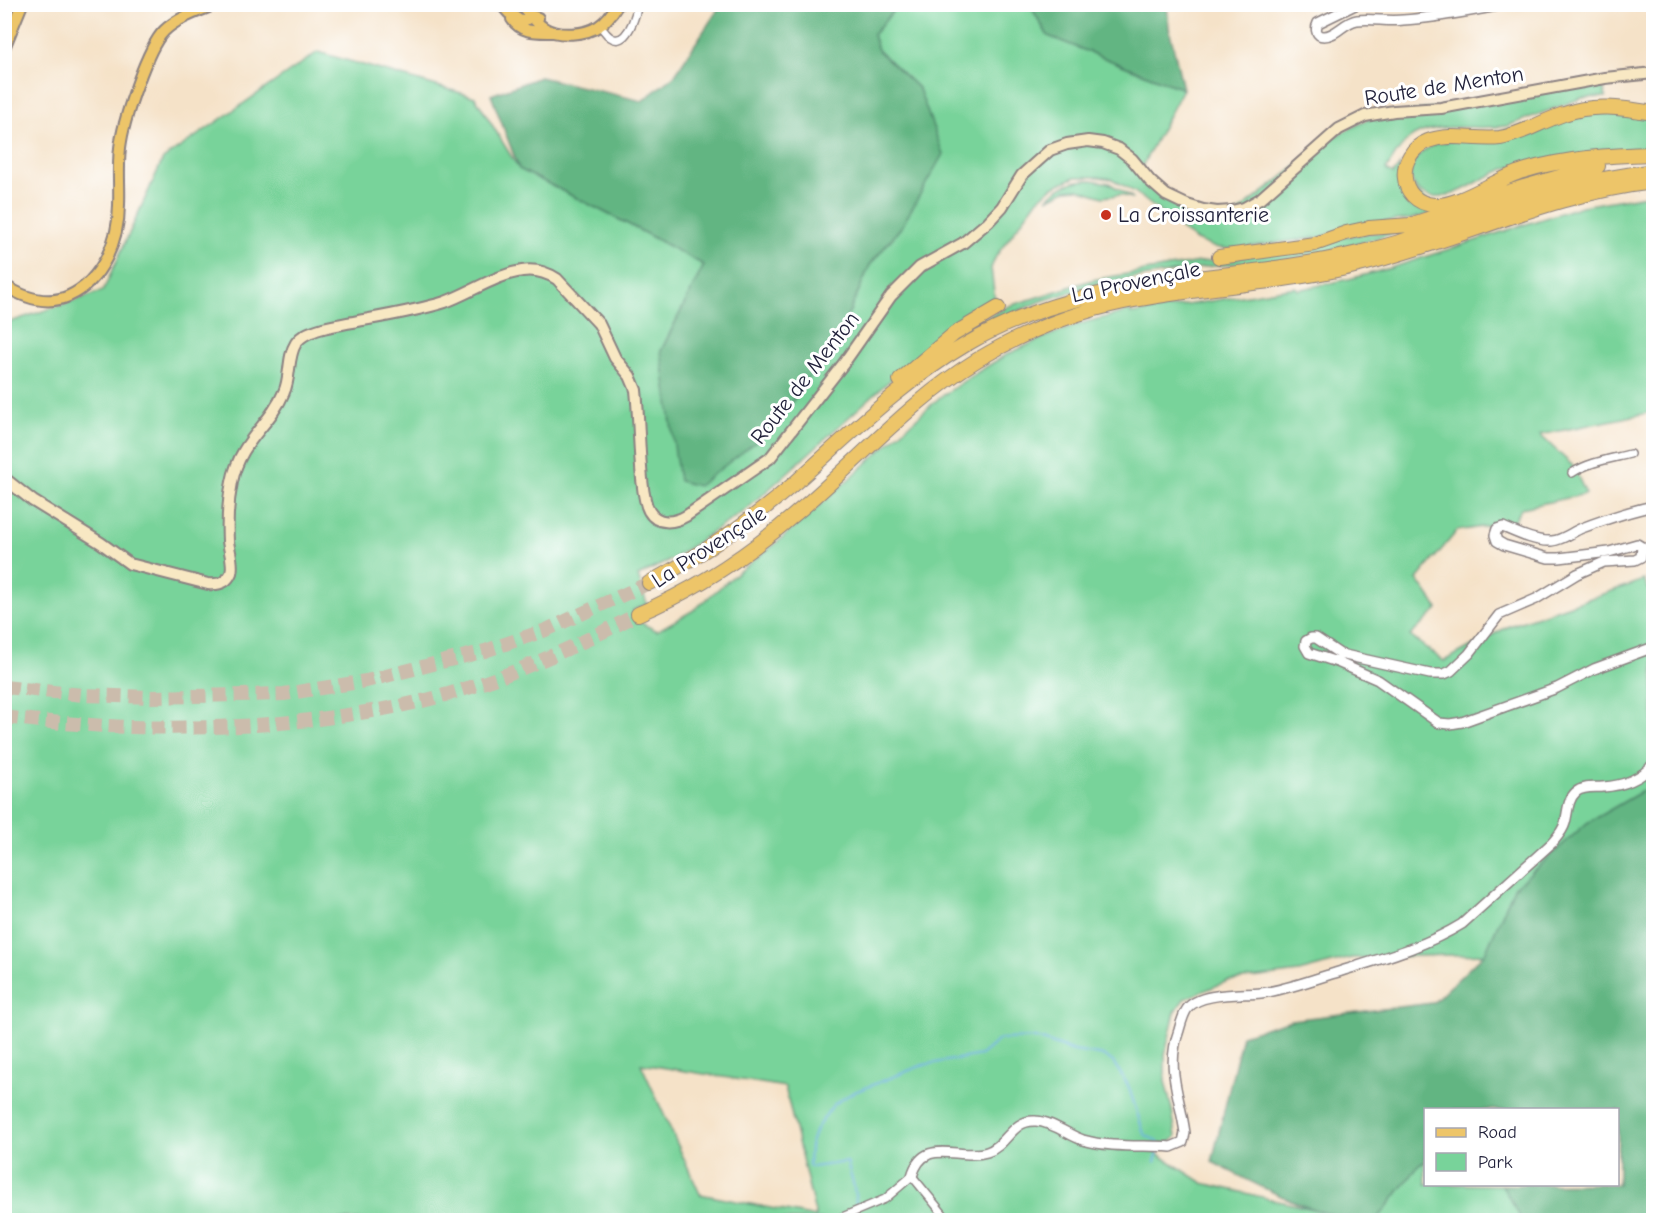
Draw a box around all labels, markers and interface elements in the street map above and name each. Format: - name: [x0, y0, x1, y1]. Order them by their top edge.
- street label: Route de Menton: [1363, 61, 1525, 111]
- place label: La Croissanterie: [1118, 202, 1269, 228]
- marker: La Croissanterie: [1099, 208, 1113, 222]
- street label: La Provençale: [1069, 256, 1203, 308]
- street label: Route de Menton: [745, 307, 865, 449]
- street label: La Provençale: [647, 500, 771, 594]
- legend: [1424, 1108, 1619, 1186]
- text: Road: [1478, 1122, 1517, 1143]
- text: Park: [1478, 1152, 1513, 1173]

